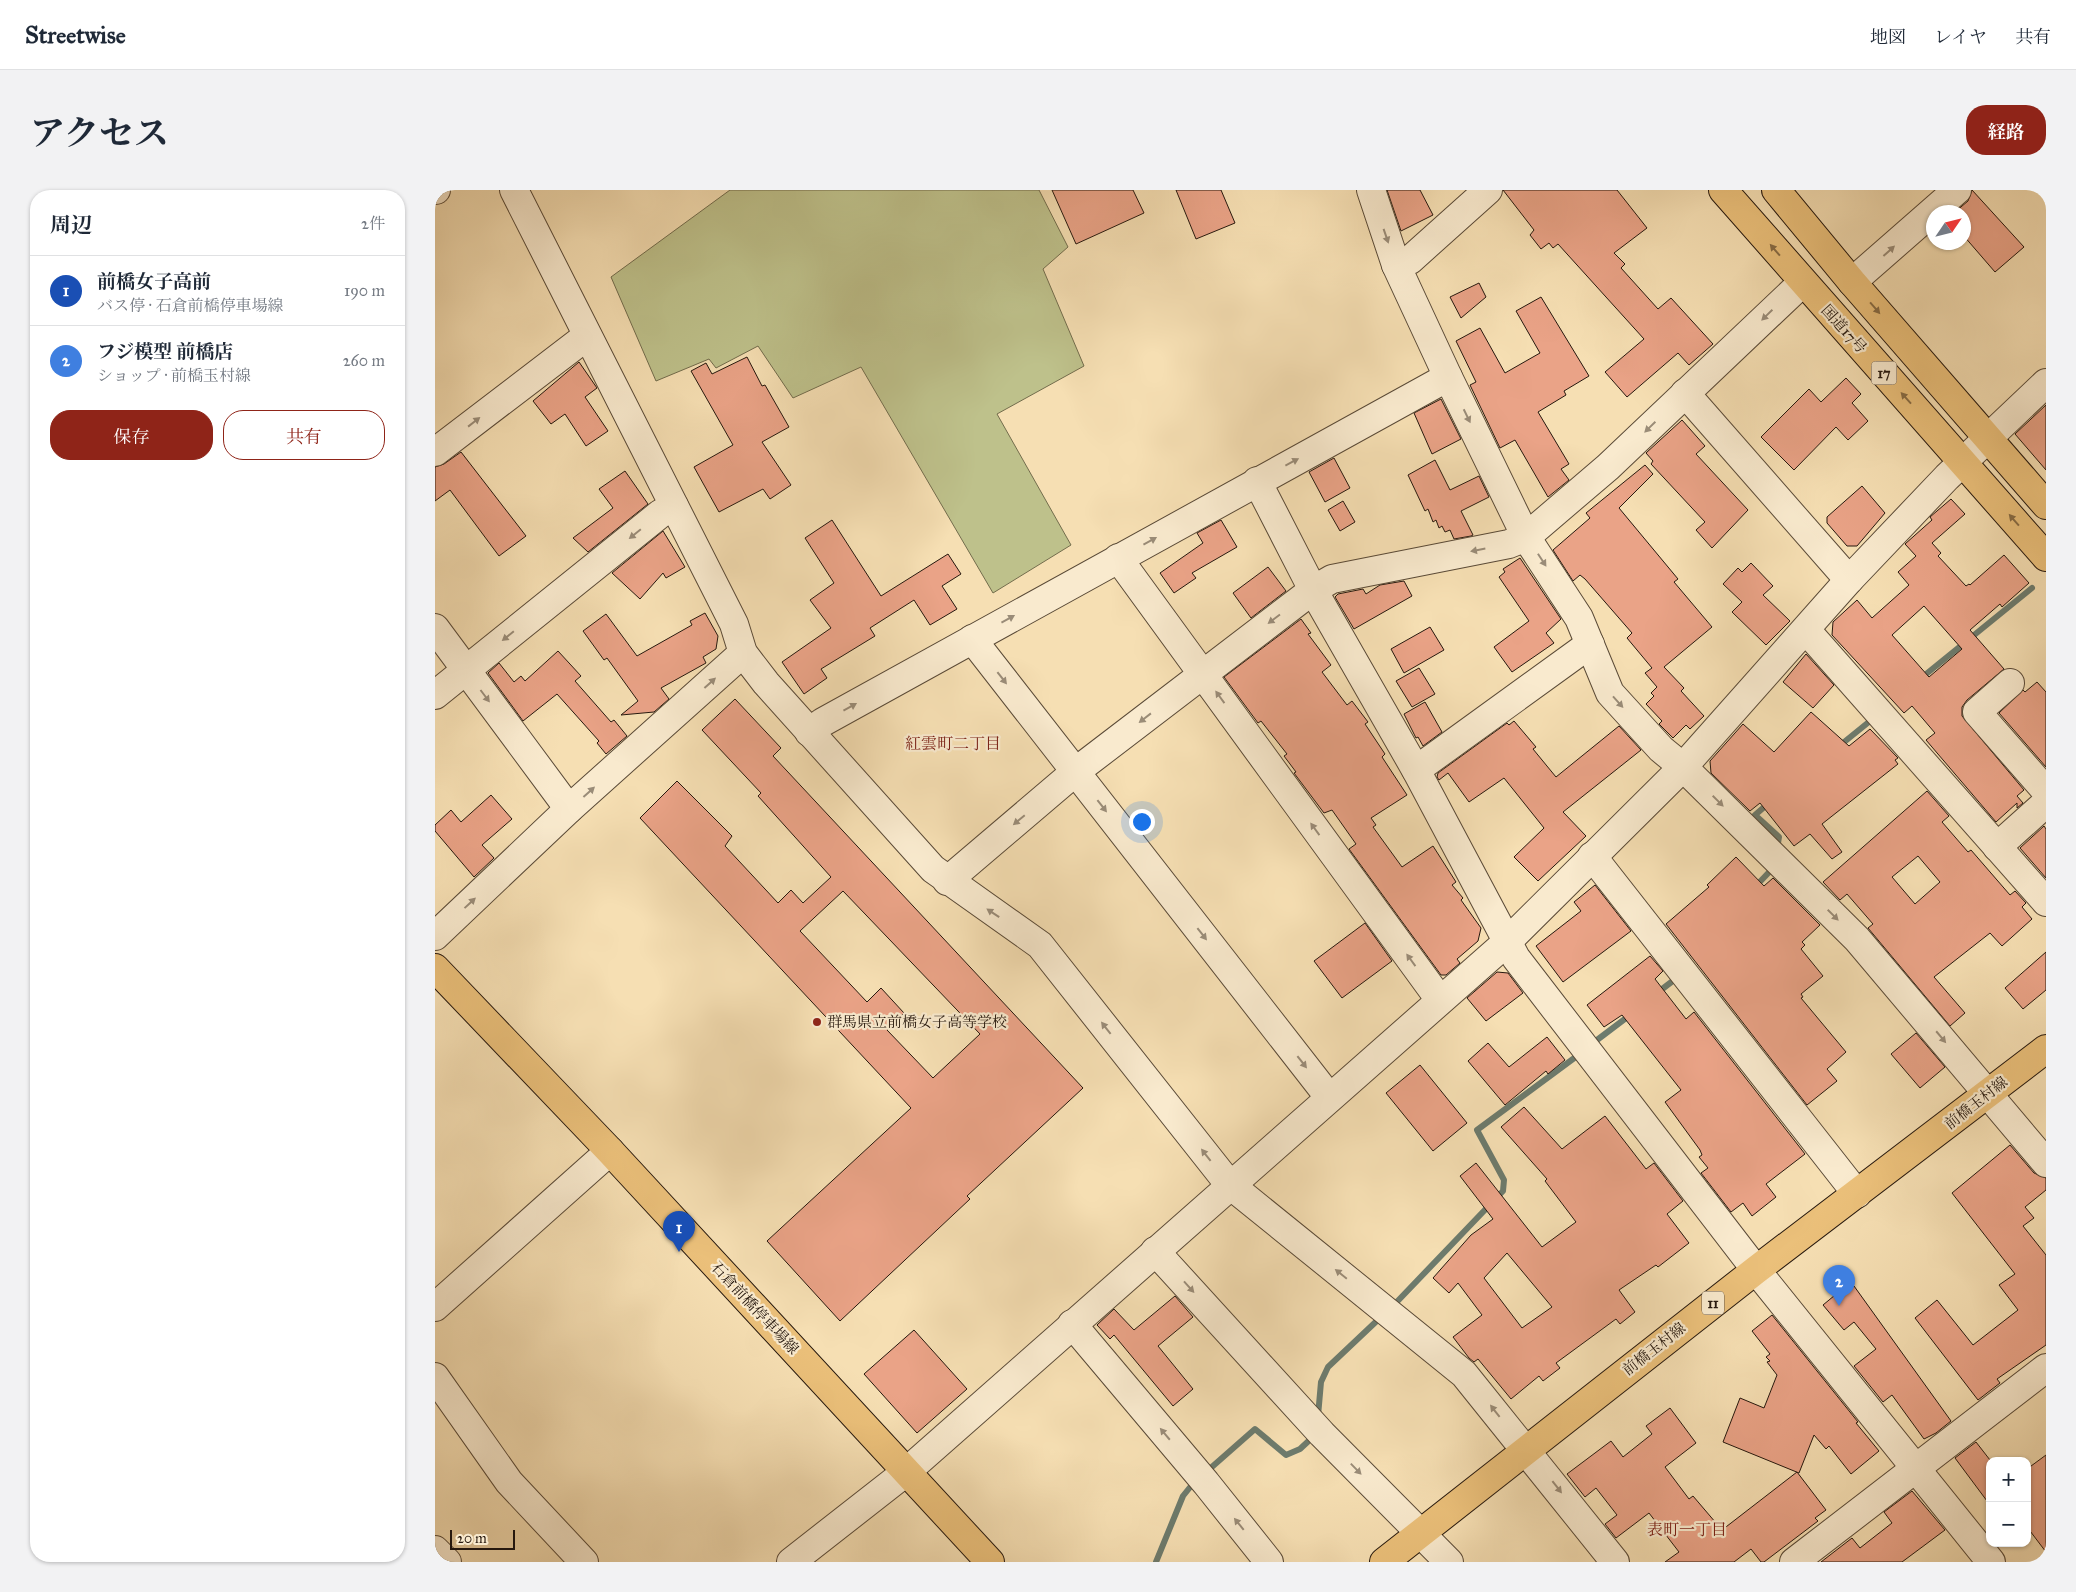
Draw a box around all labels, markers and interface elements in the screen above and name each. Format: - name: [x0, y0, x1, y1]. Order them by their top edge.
- text: Streetwise: [25, 20, 126, 50]
- text: 地図: [1870, 26, 1906, 48]
- text: レイヤ: [1934, 26, 1987, 48]
- text: 共有: [2015, 26, 2051, 48]
- button: 経路: [1966, 105, 2046, 155]
- text: アクセス: [30, 112, 169, 155]
- north arrow: [1926, 205, 1971, 250]
- text: 周辺: [50, 212, 92, 238]
- text: 2件: [361, 214, 385, 233]
- one-way arrow: [1382, 229, 1390, 244]
- one-way arrow: [1770, 244, 1781, 257]
- one-way arrow: [1883, 245, 1896, 256]
- text: 前橋女子高前: [97, 270, 211, 293]
- text: 1: [63, 281, 69, 300]
- text: 190 m: [344, 281, 385, 300]
- text: バス停 · 石倉前橋停車場線: [97, 296, 283, 315]
- street label: 国道17号: [1818, 301, 1870, 357]
- one-way arrow: [1869, 301, 1880, 314]
- one-way arrow: [1761, 309, 1773, 321]
- text: フジ模型 前橋店: [97, 340, 233, 363]
- text: 2: [62, 351, 70, 370]
- text: 260 m: [343, 351, 385, 370]
- road number: 17: [1871, 362, 1897, 384]
- text: ショップ · 前橋玉村線: [97, 366, 251, 385]
- one-way arrow: [1900, 393, 1912, 405]
- one-way arrow: [1463, 409, 1471, 423]
- button: 保存: [50, 410, 213, 460]
- button: 共有: [223, 410, 385, 460]
- one-way arrow: [467, 417, 480, 427]
- one-way arrow: [1644, 421, 1656, 433]
- one-way arrow: [1285, 458, 1300, 466]
- one-way arrow: [2008, 515, 2020, 527]
- one-way arrow: [629, 529, 642, 540]
- one-way arrow: [1143, 536, 1157, 545]
- one-way arrow: [1470, 547, 1486, 555]
- one-way arrow: [1537, 554, 1546, 567]
- one-way arrow: [1268, 614, 1281, 625]
- one-way arrow: [1001, 615, 1015, 624]
- one-way arrow: [502, 631, 515, 642]
- one-way arrow: [996, 671, 1007, 684]
- one-way arrow: [703, 677, 715, 689]
- one-way arrow: [479, 689, 490, 702]
- one-way arrow: [1215, 691, 1225, 704]
- one-way arrow: [1612, 696, 1624, 708]
- one-way arrow: [844, 702, 857, 711]
- one-way arrow: [1139, 713, 1152, 724]
- district label: 紅雲町二丁目: [905, 734, 1001, 753]
- one-way arrow: [583, 786, 596, 797]
- one-way arrow: [1712, 795, 1724, 807]
- one-way arrow: [1096, 799, 1107, 812]
- your location: [1129, 809, 1155, 835]
- one-way arrow: [1012, 815, 1025, 826]
- one-way arrow: [1310, 823, 1321, 836]
- one-way arrow: [464, 897, 476, 909]
- one-way arrow: [986, 908, 1000, 918]
- one-way arrow: [1827, 909, 1839, 921]
- one-way arrow: [1196, 927, 1207, 940]
- one-way arrow: [1406, 953, 1416, 967]
- place label: 群馬県立前橋女子高等学校: [827, 1013, 1007, 1031]
- marker: 群馬県立前橋女子高等学校: [811, 1016, 823, 1028]
- one-way arrow: [1100, 1022, 1111, 1035]
- one-way arrow: [1935, 1031, 1946, 1044]
- one-way arrow: [1297, 1055, 1307, 1069]
- street label: 前橋玉村線: [1941, 1073, 2011, 1133]
- one-way arrow: [1201, 1149, 1212, 1162]
- pin: 1: [663, 1211, 695, 1252]
- street label: 石倉前橋停車場線: [707, 1258, 803, 1358]
- pin: 2: [1823, 1265, 1855, 1306]
- one-way arrow: [1335, 1268, 1348, 1279]
- one-way arrow: [1183, 1280, 1194, 1293]
- road number: 11: [1702, 1292, 1724, 1314]
- street label: 前橋玉村線: [1619, 1319, 1689, 1379]
- one-way arrow: [1489, 1405, 1500, 1418]
- one-way arrow: [1159, 1428, 1170, 1441]
- map controls: [1986, 1457, 2031, 1547]
- button: +: [1986, 1457, 2031, 1502]
- one-way arrow: [1350, 1463, 1362, 1475]
- one-way arrow: [1551, 1480, 1562, 1493]
- button: −: [1986, 1502, 2031, 1547]
- one-way arrow: [1233, 1518, 1244, 1531]
- district label: 表町一丁目: [1647, 1520, 1727, 1539]
- scale bar: [450, 1527, 515, 1550]
- text: 20 m: [457, 1530, 487, 1547]

